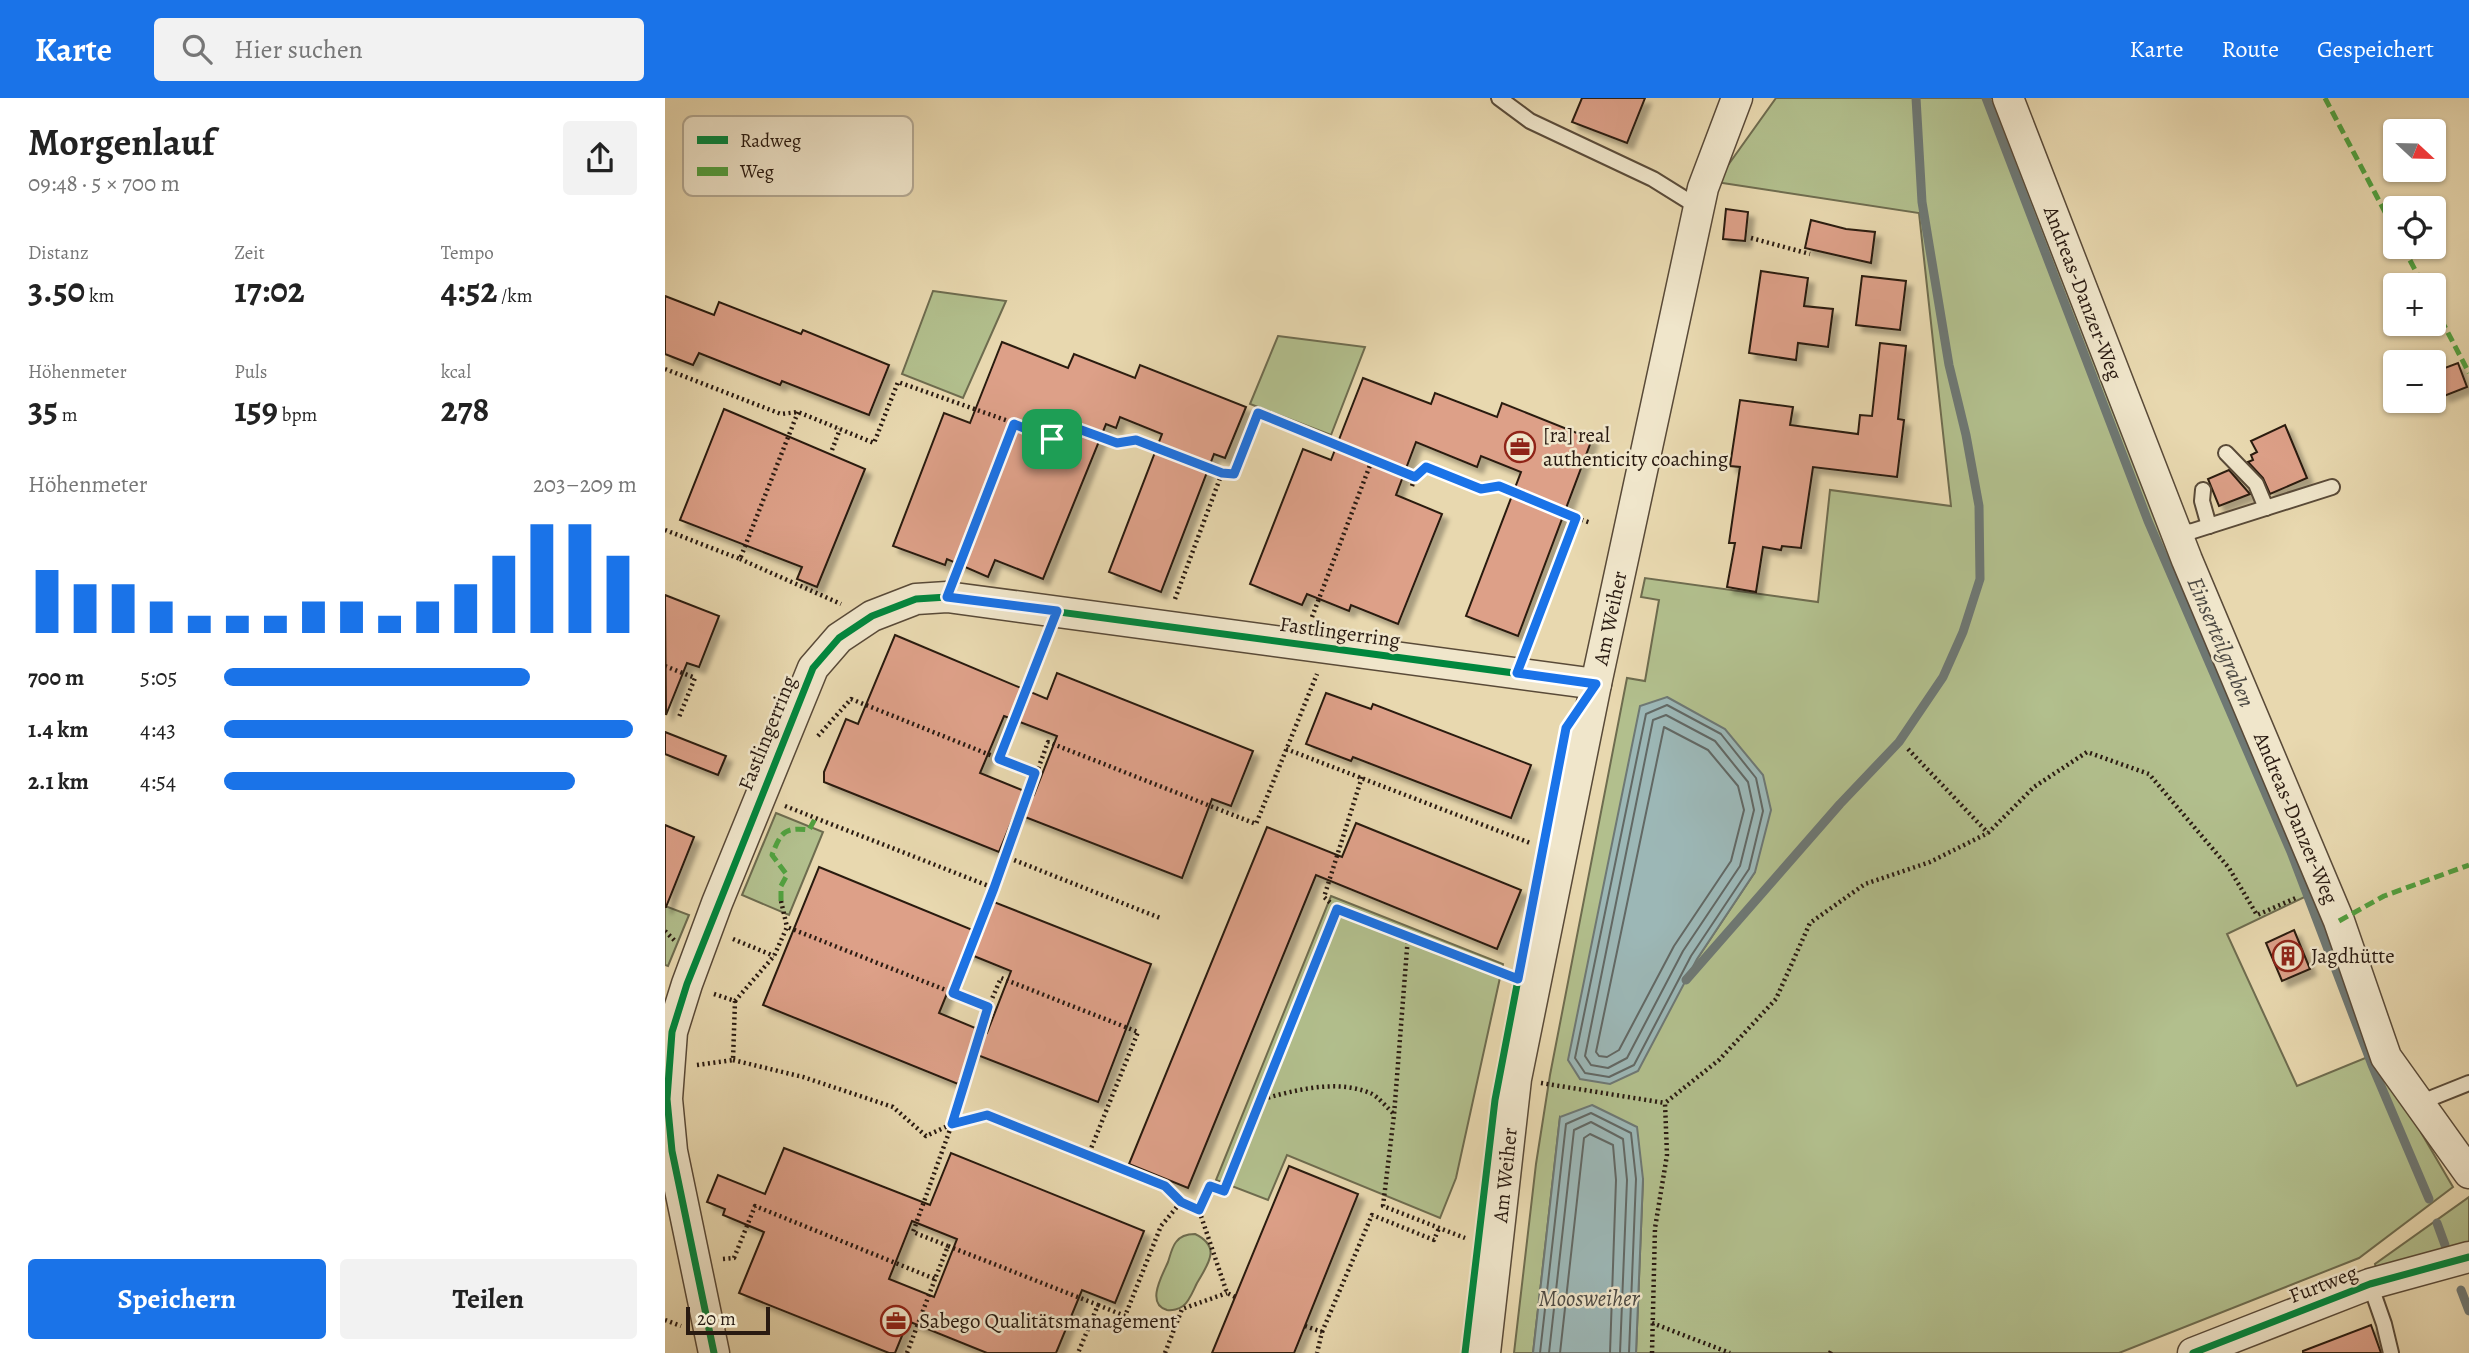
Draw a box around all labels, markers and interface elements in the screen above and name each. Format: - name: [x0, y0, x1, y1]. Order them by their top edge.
- search box: [154, 18, 644, 81]
- text: Karte: [35, 27, 112, 72]
- icon: search: [178, 30, 216, 68]
- text: Hier suchen: [234, 32, 363, 67]
- text: Karte: [2130, 33, 2183, 65]
- text: Route: [2221, 33, 2279, 65]
- text: Gespeichert: [2317, 33, 2434, 65]
- text: Morgenlauf: [28, 116, 215, 168]
- legend: [683, 116, 913, 196]
- north arrow: [2383, 119, 2447, 182]
- map controls: [2383, 119, 2446, 413]
- button: share: [563, 121, 637, 195]
- text: Radweg: [740, 128, 802, 154]
- text: Weg: [739, 159, 775, 185]
- text: 09:48 · 5 × 700 m: [28, 168, 180, 199]
- button: locate: [2383, 196, 2446, 259]
- street label: Andreas-Danzer-Weg: [2037, 201, 2129, 384]
- text: Distanz: [28, 240, 89, 266]
- text: Zeit: [234, 240, 265, 266]
- text: Tempo: [441, 240, 494, 266]
- text: 3.50: [28, 266, 85, 314]
- text: 17:02: [234, 266, 305, 314]
- text: 4:52: [441, 266, 497, 314]
- button: +: [2383, 273, 2446, 336]
- text: km: [85, 283, 114, 309]
- text: /km: [497, 283, 533, 309]
- button: −: [2383, 350, 2446, 413]
- text: Höhenmeter: [28, 359, 127, 385]
- text: Puls: [234, 359, 267, 385]
- text: kcal: [441, 359, 471, 385]
- text: 35: [28, 385, 58, 433]
- text: 159: [234, 385, 278, 433]
- text: 278: [441, 385, 489, 433]
- text: m: [58, 402, 78, 428]
- text: bpm: [278, 402, 317, 428]
- pin: [1022, 409, 1082, 469]
- icon: arrive: [1033, 420, 1071, 458]
- place label: [ra] real authenticity coaching: [1543, 421, 1729, 473]
- office icon: [ra] real authenticity coaching: [1503, 430, 1537, 464]
- text: Höhenmeter: [28, 469, 148, 500]
- text: 203–209 m: [533, 469, 637, 500]
- street label: Am Weiher: [1586, 568, 1634, 669]
- water label: Einserteilgraben: [2180, 572, 2262, 712]
- street label: Fastlingerring: [1278, 610, 1403, 654]
- text: 700 m: [28, 662, 84, 693]
- text: 5:05: [140, 662, 178, 693]
- street label: Fastlingerring: [731, 671, 803, 795]
- text: 1.4 km: [28, 714, 89, 745]
- text: 4:43: [140, 714, 176, 745]
- street label: Andreas-Danzer-Weg: [2247, 727, 2345, 909]
- text: 2.1 km: [28, 766, 89, 797]
- text: 4:54: [140, 766, 176, 797]
- building icon: Jagdhütte: [2271, 939, 2305, 973]
- place label: Jagdhütte: [2311, 942, 2395, 970]
- street label: Am Weiher: [1486, 1126, 1524, 1225]
- street label: Furtweg: [2285, 1258, 2362, 1310]
- button: Speichern: [28, 1259, 326, 1339]
- button: Teilen: [340, 1259, 637, 1339]
- water label: Moosweiher: [1539, 1283, 1641, 1314]
- scale bar: [686, 1304, 770, 1336]
- office icon: Sabego Qualitätsmanagement: [879, 1304, 913, 1338]
- text: 20 m: [697, 1306, 736, 1332]
- place label: Sabego Qualitätsmanagement: [919, 1307, 1177, 1335]

